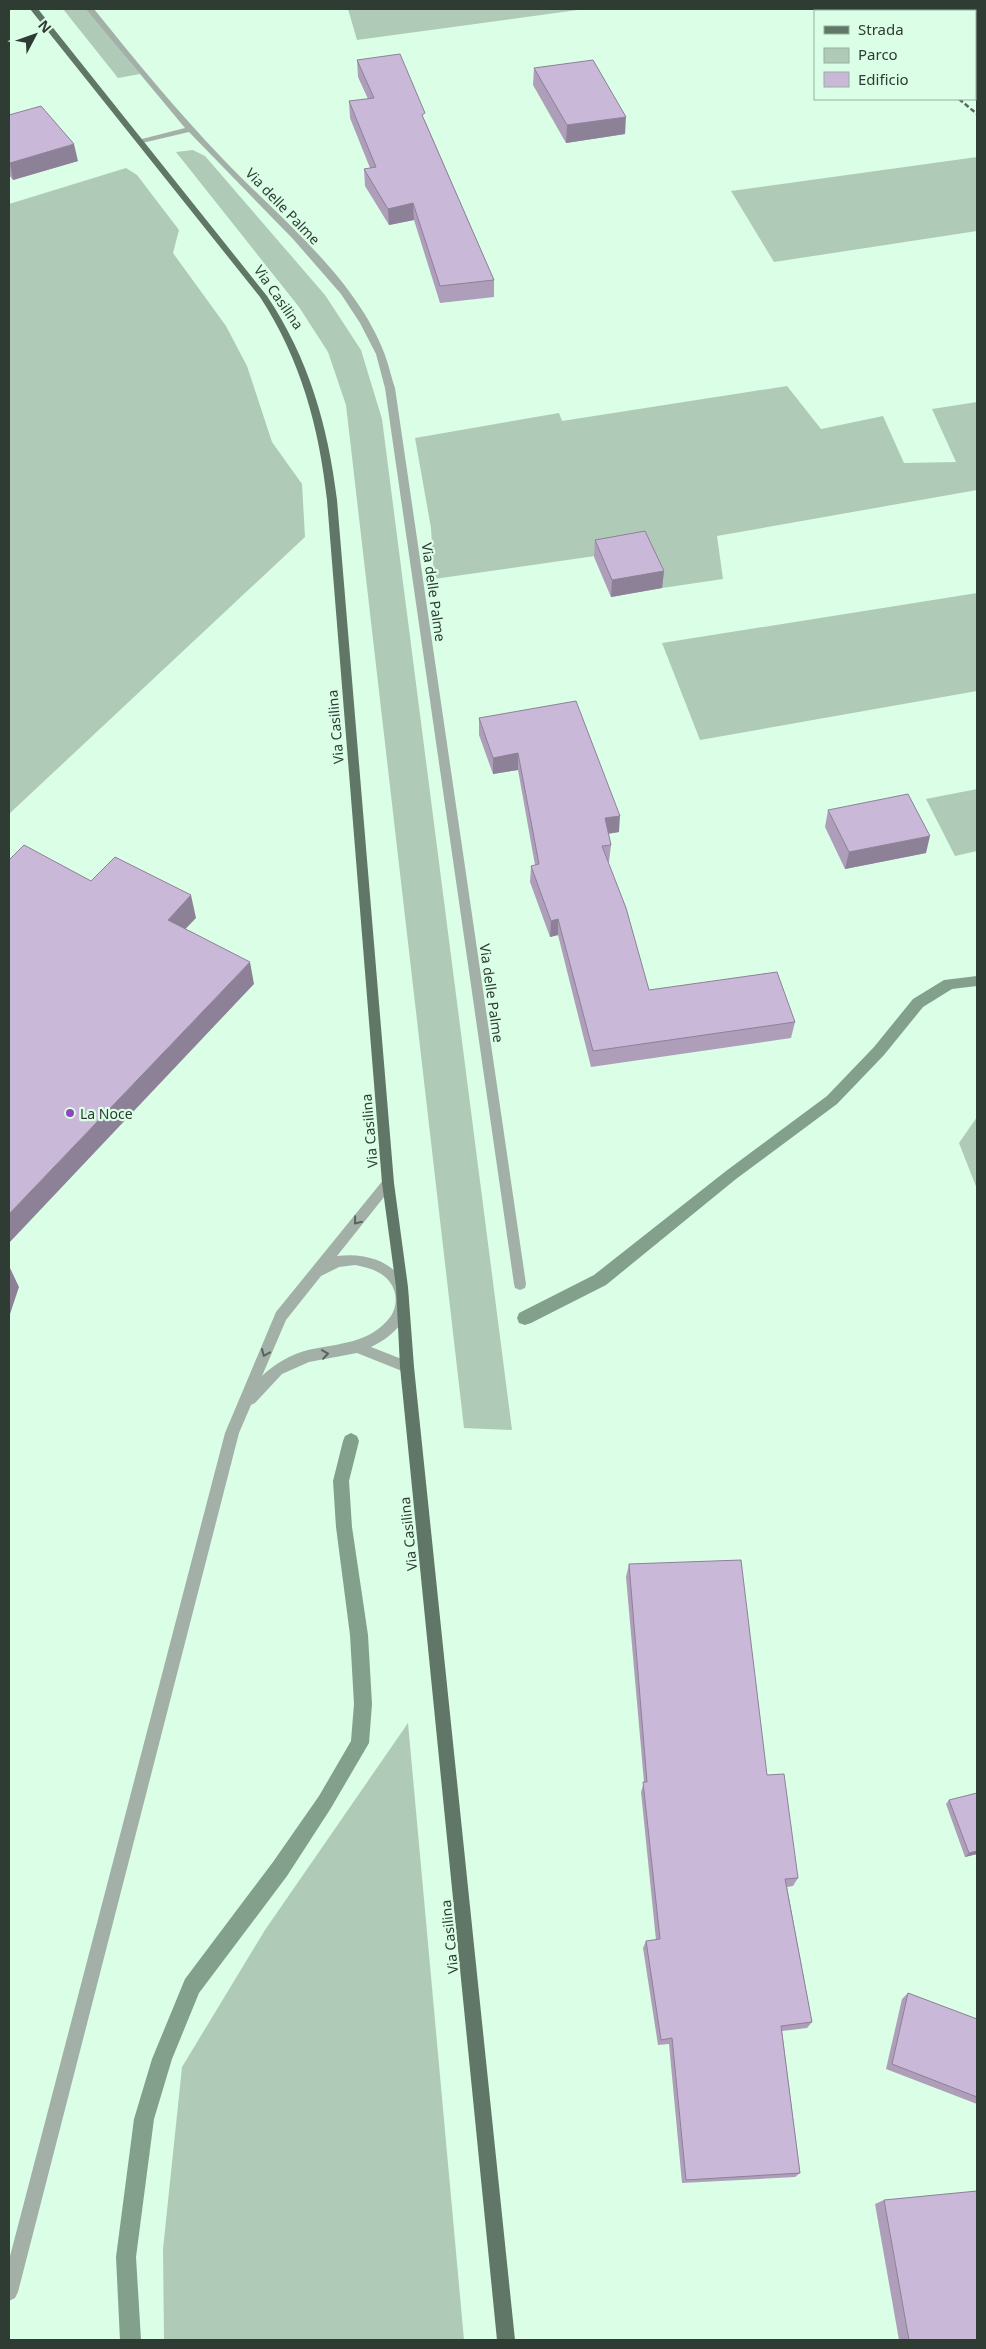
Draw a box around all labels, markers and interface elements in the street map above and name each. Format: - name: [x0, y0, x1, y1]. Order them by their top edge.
- north arrow: [10, 10, 60, 60]
- legend: [814, 10, 976, 100]
- text: N: [34, 16, 56, 37]
- text: Strada: [858, 19, 904, 39]
- text: Parco: [858, 44, 898, 64]
- text: Edificio: [858, 69, 909, 89]
- street label: Via delle Palme: [242, 164, 325, 249]
- street label: Via Casilina: [250, 261, 308, 333]
- street label: Via delle Palme: [418, 541, 450, 643]
- street label: Via Casilina: [322, 689, 348, 765]
- street label: Via delle Palme: [476, 942, 508, 1044]
- street label: Via Casilina: [356, 1093, 382, 1169]
- place label: La Noce: [80, 1104, 133, 1123]
- marker: La Noce: [64, 1107, 76, 1119]
- one-way arrow: [355, 1215, 363, 1224]
- one-way arrow: [261, 1348, 272, 1357]
- one-way arrow: [321, 1349, 330, 1359]
- street label: Via Casilina: [395, 1496, 421, 1572]
- street label: Via Casilina: [436, 1899, 462, 1975]

